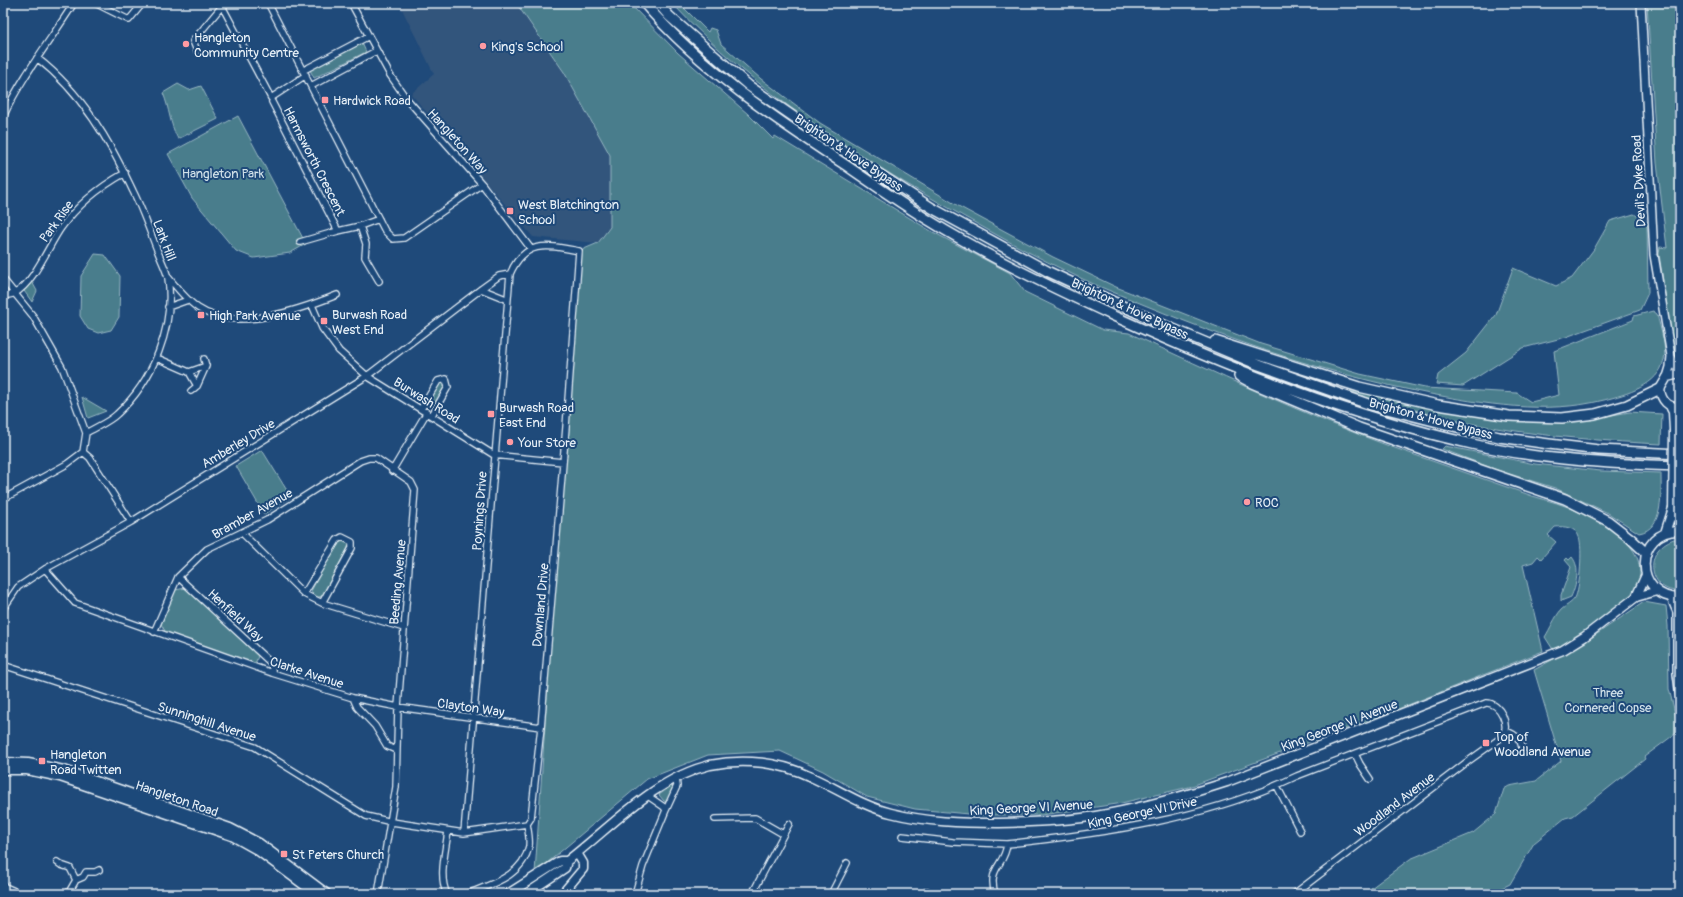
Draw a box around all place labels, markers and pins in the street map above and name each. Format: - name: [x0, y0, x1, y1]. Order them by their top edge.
- place label: Hangleton Community Centre: [194, 30, 300, 61]
- marker: Hangleton Community Centre: [181, 39, 191, 49]
- place label: King's School: [491, 39, 563, 55]
- marker: King's School: [478, 41, 488, 51]
- place label: Hardwick Road: [333, 93, 411, 109]
- marker: Hardwick Road: [320, 95, 330, 105]
- place label: West Blatchington School: [518, 197, 619, 228]
- marker: West Blatchington School: [505, 206, 515, 216]
- place label: Burwash Road West End: [332, 307, 407, 338]
- place label: High Park Avenue: [209, 308, 301, 324]
- marker: High Park Avenue: [196, 310, 206, 320]
- marker: Burwash Road West End: [319, 316, 329, 326]
- place label: Burwash Road East End: [499, 400, 574, 431]
- marker: Burwash Road East End: [486, 409, 496, 419]
- place label: Your Store: [517, 435, 577, 451]
- marker: Your Store: [505, 437, 515, 447]
- place label: ROC: [1255, 495, 1279, 511]
- marker: ROC: [1242, 497, 1252, 507]
- place label: Top of Woodland Avenue: [1494, 729, 1591, 760]
- marker: Top of Woodland Avenue: [1481, 738, 1491, 748]
- place label: Hangleton Road Twitten: [50, 747, 122, 778]
- marker: Hangleton Road Twitten: [37, 756, 47, 766]
- place label: St Peters Church: [292, 847, 384, 863]
- marker: St Peters Church: [279, 849, 289, 859]

